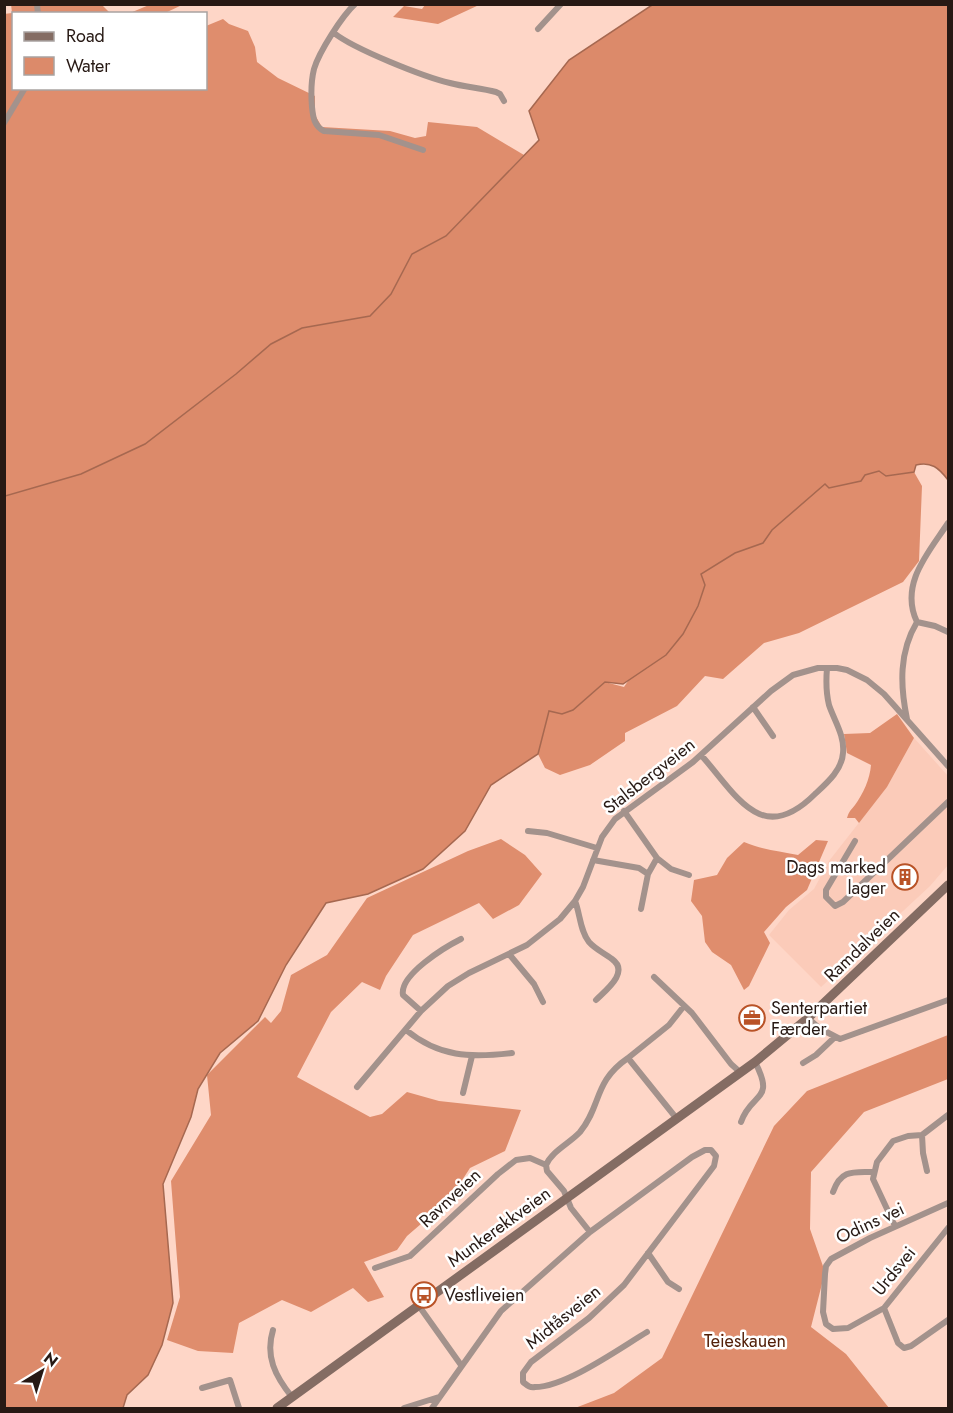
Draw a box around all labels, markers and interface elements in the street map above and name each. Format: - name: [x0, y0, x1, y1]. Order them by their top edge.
- legend: [12, 12, 207, 90]
- text: Road: [66, 23, 105, 49]
- text: Water: [66, 53, 111, 79]
- street label: Stalsbergveien: [598, 732, 700, 820]
- place label: Dags marked lager: [786, 854, 887, 901]
- building icon: Dags marked lager: [890, 862, 920, 892]
- street label: Ramdalveien: [818, 902, 906, 988]
- place label: Senterpartiet Færder: [771, 995, 868, 1042]
- office icon: Senterpartiet Færder: [737, 1003, 767, 1033]
- street label: Ravnveien: [413, 1162, 487, 1234]
- street label: Munkerekkveien: [442, 1181, 556, 1273]
- street label: Odins vei: [831, 1196, 909, 1250]
- street label: Urdsvei: [866, 1241, 922, 1301]
- street label: Midtåsveien: [520, 1279, 606, 1355]
- bus stop icon: Vestliveien: [409, 1280, 439, 1310]
- place label: Vestliveien: [444, 1282, 524, 1308]
- park label: Teieskauen: [704, 1328, 786, 1354]
- north arrow: [12, 1341, 72, 1401]
- text: N: [39, 1347, 63, 1373]

